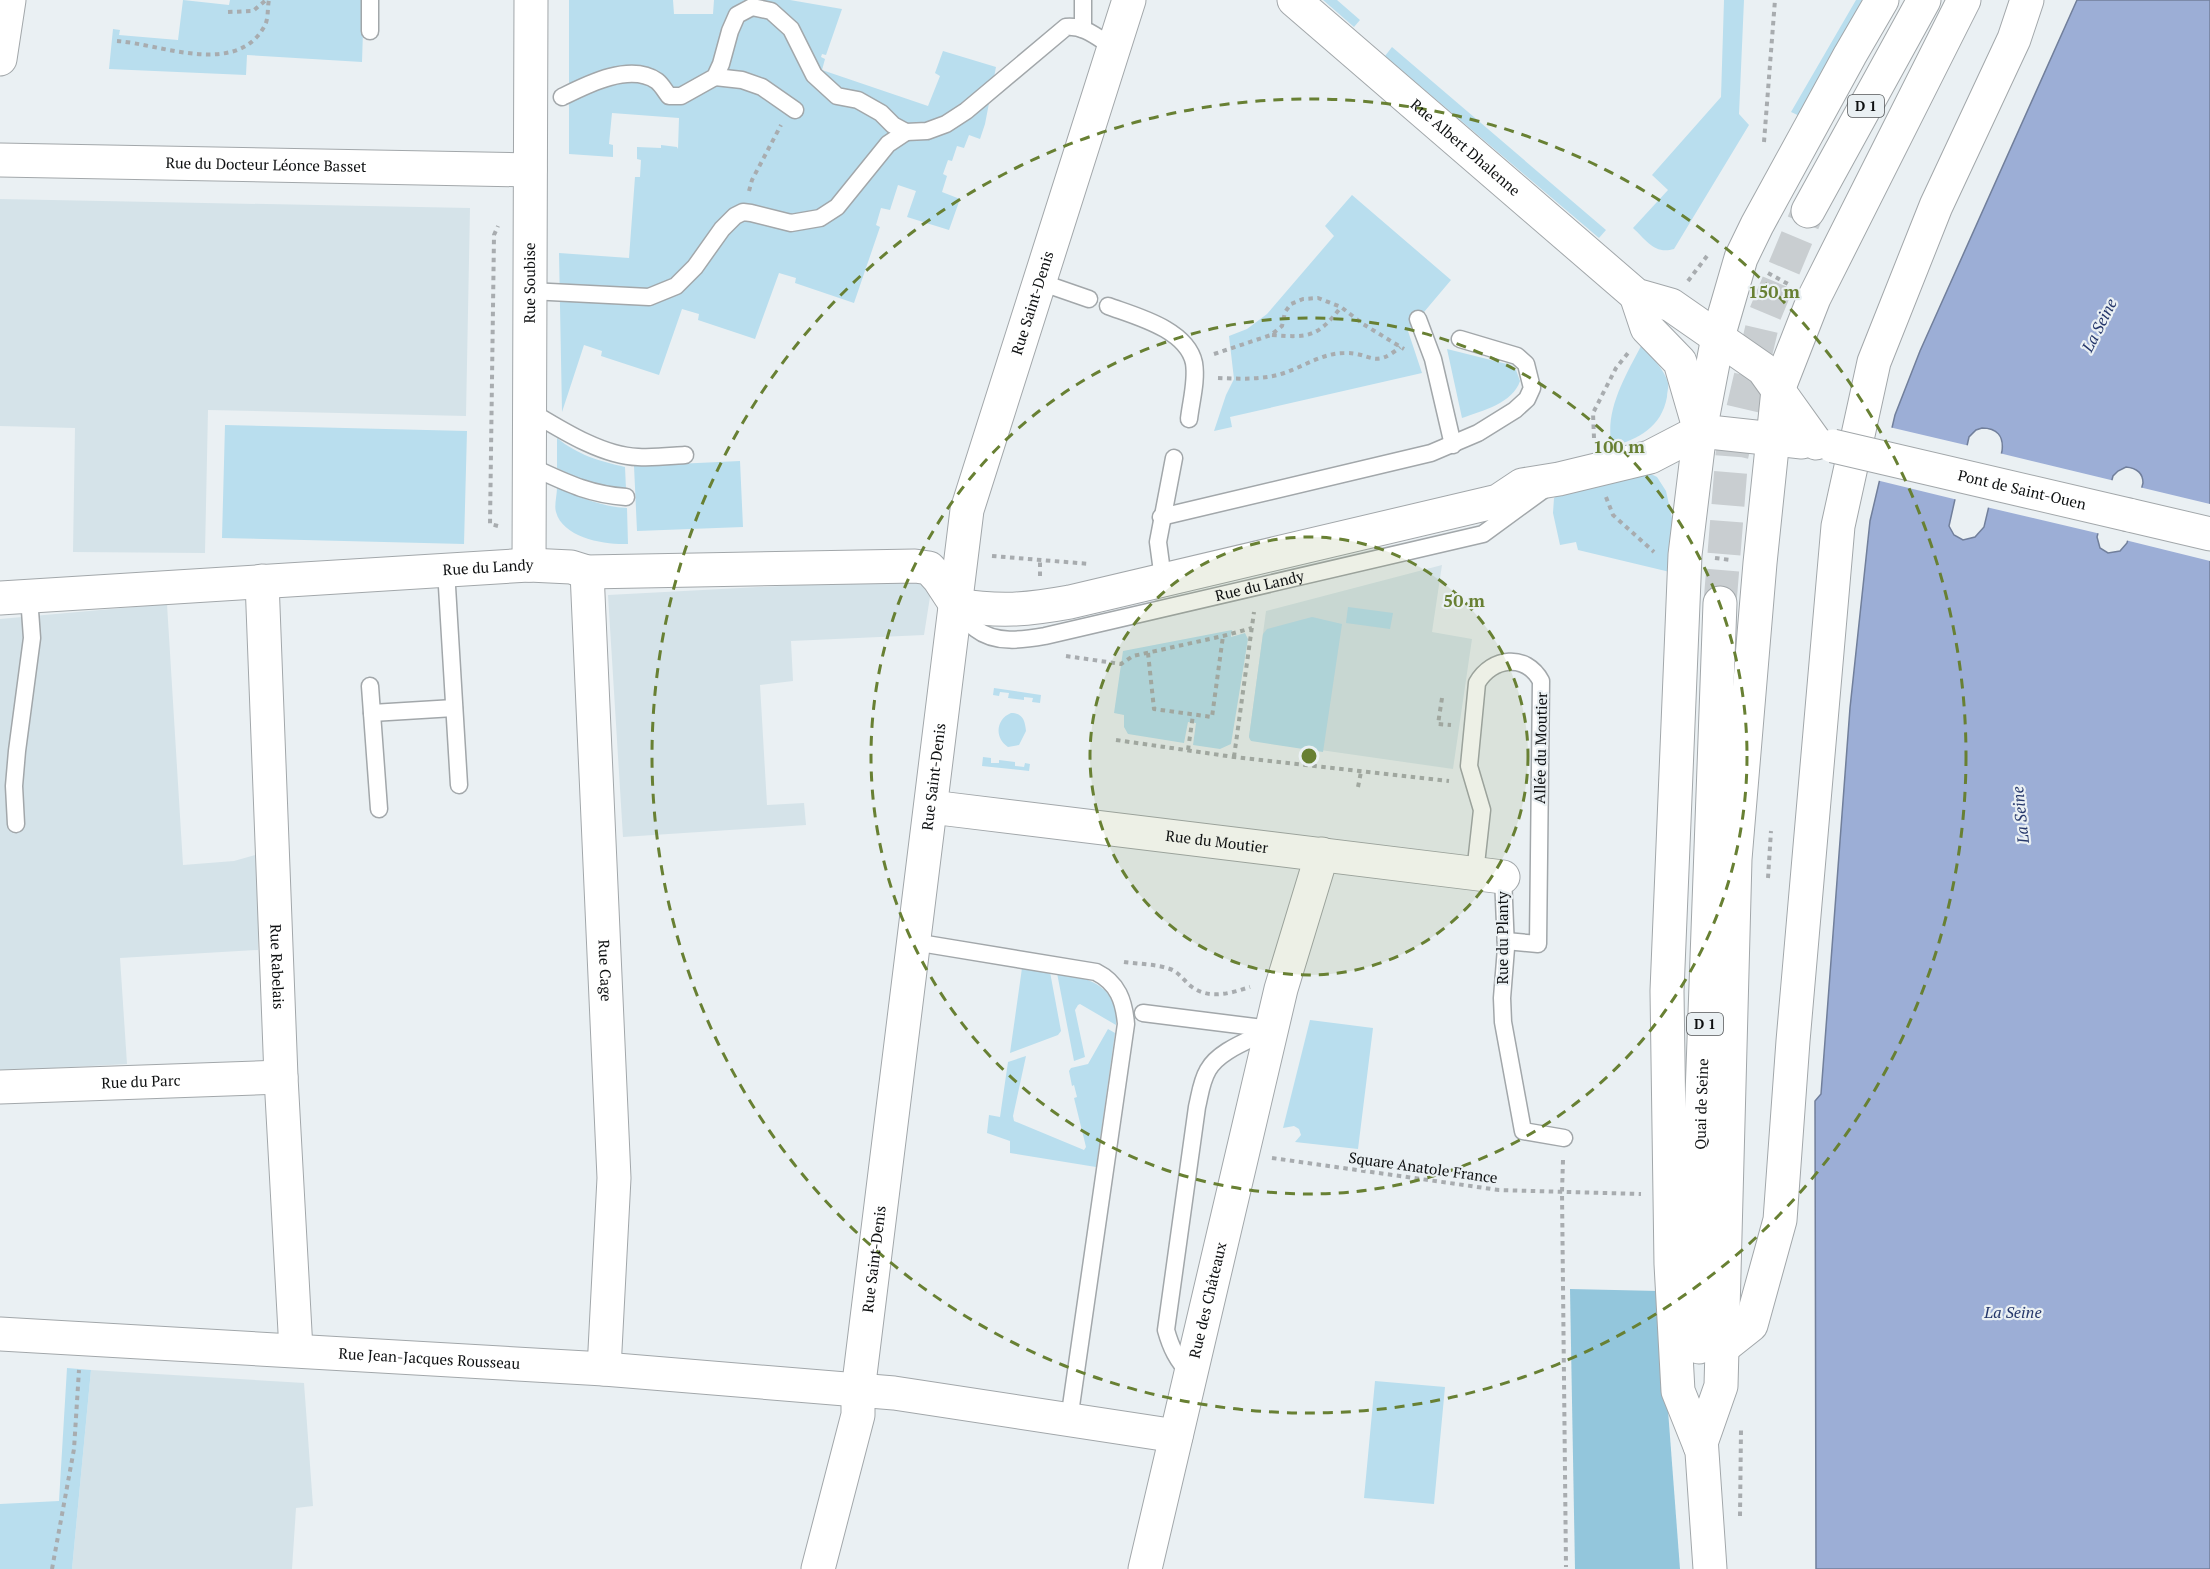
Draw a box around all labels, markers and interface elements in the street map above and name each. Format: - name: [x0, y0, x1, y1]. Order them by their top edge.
- street label: Rue Albert Dhalenne: [1407, 94, 1525, 200]
- road number: D 1: [1848, 95, 1884, 117]
- street label: Rue du Docteur Léonce Basset: [165, 152, 367, 176]
- street label: Rue Soubise: [519, 242, 539, 324]
- street label: Rue Saint-Denis: [1006, 248, 1058, 357]
- text: 150 m: [1748, 279, 1800, 303]
- water label: La Seine: [2076, 294, 2122, 356]
- text: 100 m: [1593, 434, 1645, 458]
- street label: Pont de Saint-Ouen: [1956, 464, 2088, 514]
- street label: Rue du Landy: [442, 554, 534, 579]
- street label: Rue du Landy: [1213, 565, 1306, 605]
- text: 50 m: [1443, 588, 1485, 612]
- street label: Allée du Moutier: [1529, 692, 1551, 804]
- street label: Rue Saint-Denis: [916, 722, 950, 831]
- centre of rings: [1299, 746, 1319, 766]
- water label: La Seine: [2006, 785, 2034, 846]
- street label: Rue du Moutier: [1164, 825, 1270, 857]
- street label: Rue du Planty: [1492, 891, 1512, 985]
- street label: Rue Rabelais: [266, 924, 289, 1010]
- street label: Rue Cage: [594, 939, 617, 1002]
- road number: D 1: [1687, 1013, 1723, 1035]
- street label: Quai de Seine: [1690, 1058, 1712, 1150]
- street label: Rue du Parc: [101, 1070, 181, 1092]
- street label: Square Anatole France: [1347, 1147, 1499, 1187]
- street label: Rue Saint-Denis: [857, 1204, 890, 1314]
- street label: Rue des Châteaux: [1184, 1240, 1230, 1360]
- water label: La Seine: [1983, 1301, 2042, 1323]
- street label: Rue Jean-Jacques Rousseau: [338, 1343, 521, 1373]

